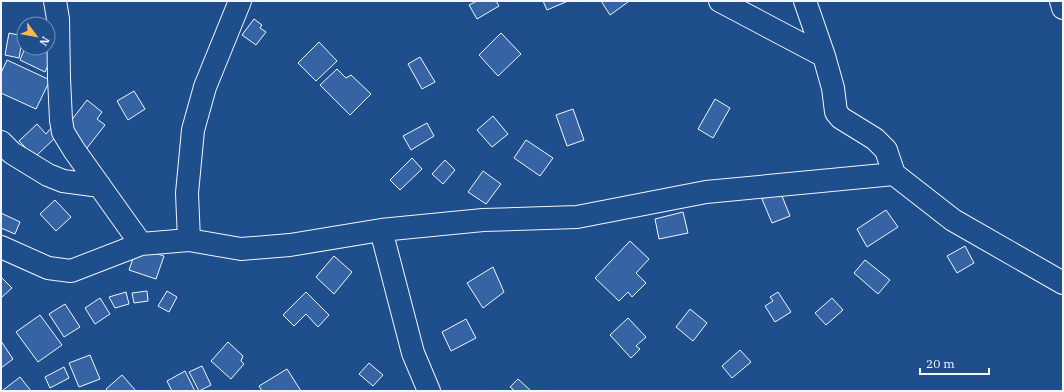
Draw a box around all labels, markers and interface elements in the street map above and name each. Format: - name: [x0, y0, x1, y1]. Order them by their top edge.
- north arrow: [16, 16, 56, 56]
- text: N: [36, 34, 53, 49]
- scale bar: [920, 350, 989, 376]
- text: 20 m: [926, 356, 955, 371]

